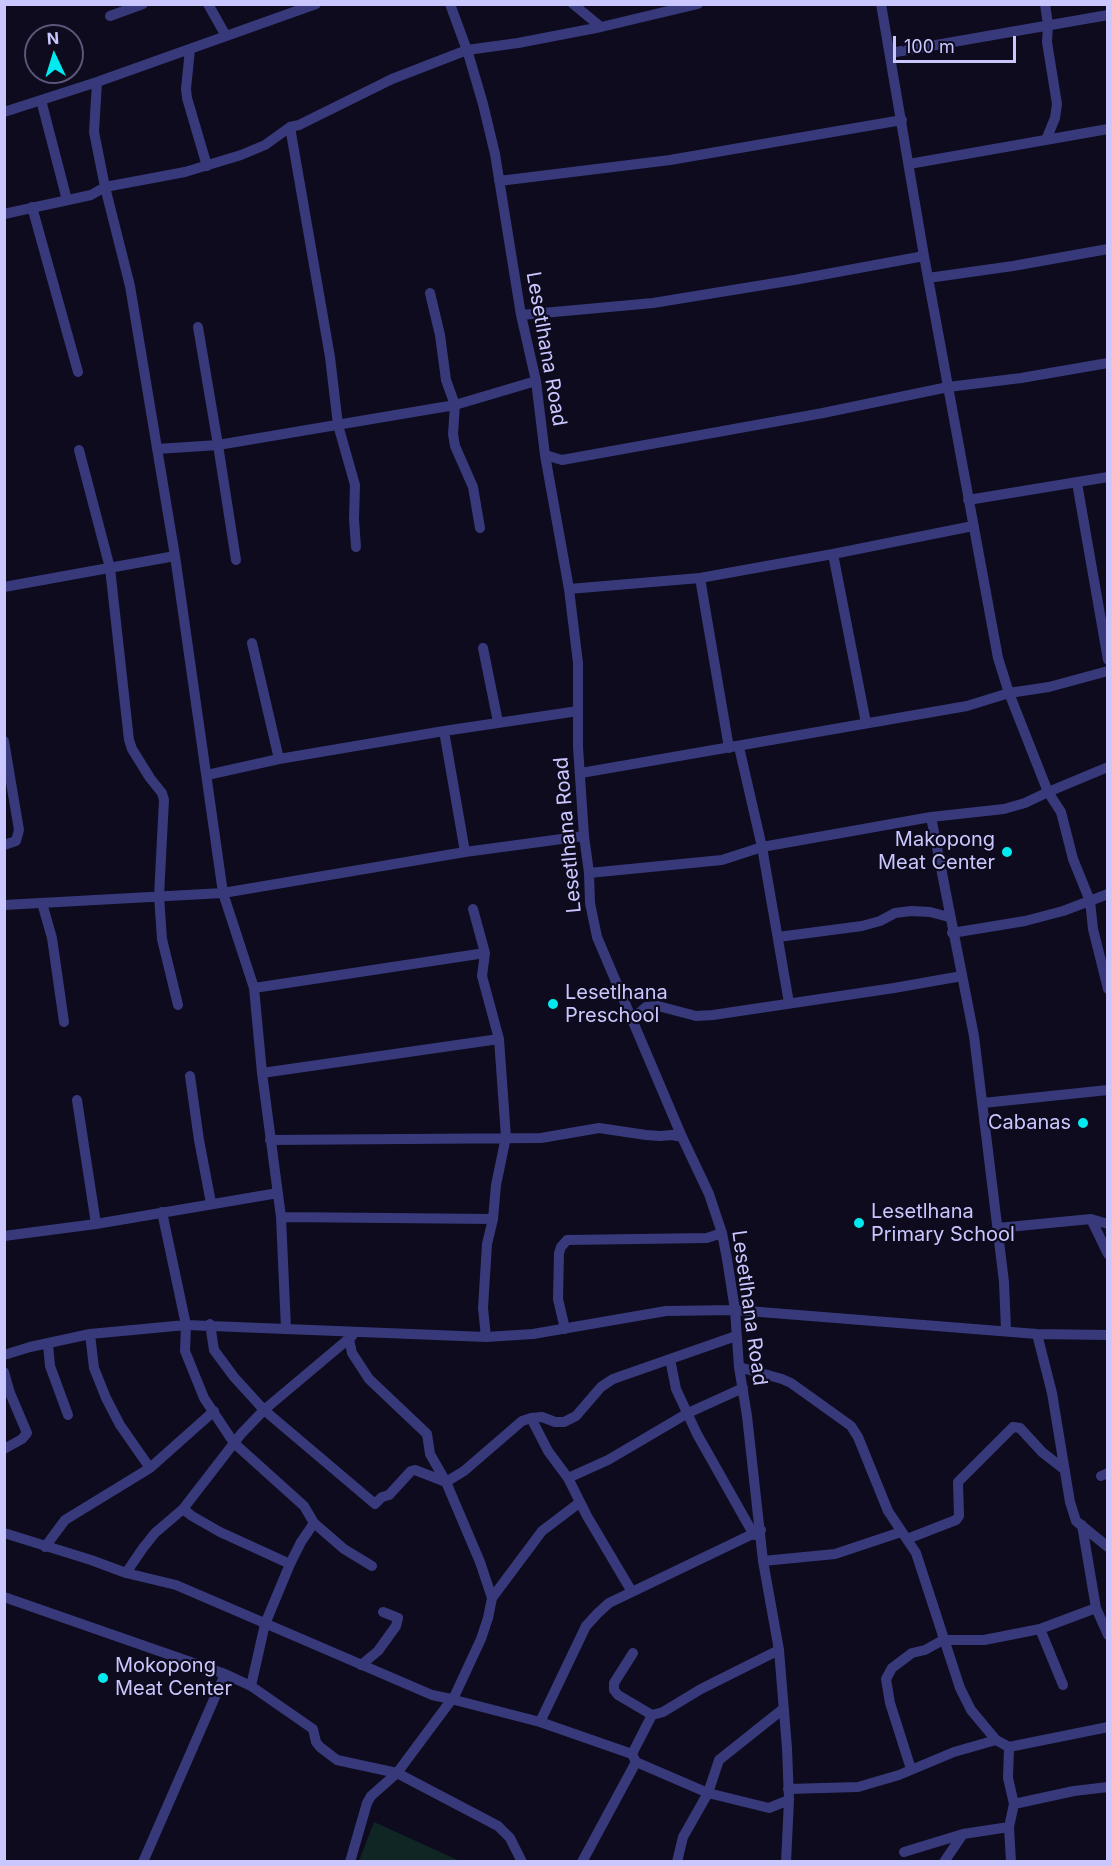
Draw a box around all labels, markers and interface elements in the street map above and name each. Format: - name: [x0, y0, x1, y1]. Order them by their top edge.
- north arrow: [24, 24, 84, 84]
- scale bar: [896, 24, 1019, 62]
- text: N: [46, 28, 60, 48]
- text: 100 m: [904, 36, 955, 57]
- street label: Lesetlhana Road: [521, 270, 571, 428]
- street label: Lesetlhana Road: [549, 756, 587, 914]
- place label: Makopong Meat Center: [878, 828, 995, 875]
- marker: Makopong Meat Center: [1000, 845, 1014, 859]
- place label: Lesetlhana Preschool: [565, 981, 668, 1028]
- marker: Lesetlhana Preschool: [546, 997, 560, 1011]
- place label: Cabanas: [988, 1111, 1071, 1135]
- marker: Cabanas: [1076, 1116, 1090, 1130]
- place label: Lesetlhana Primary School: [871, 1200, 1015, 1247]
- marker: Lesetlhana Primary School: [852, 1216, 866, 1230]
- street label: Lesetlhana Road: [726, 1229, 772, 1387]
- place label: Mokopong Meat Center: [115, 1654, 232, 1701]
- marker: Mokopong Meat Center: [96, 1671, 110, 1685]

